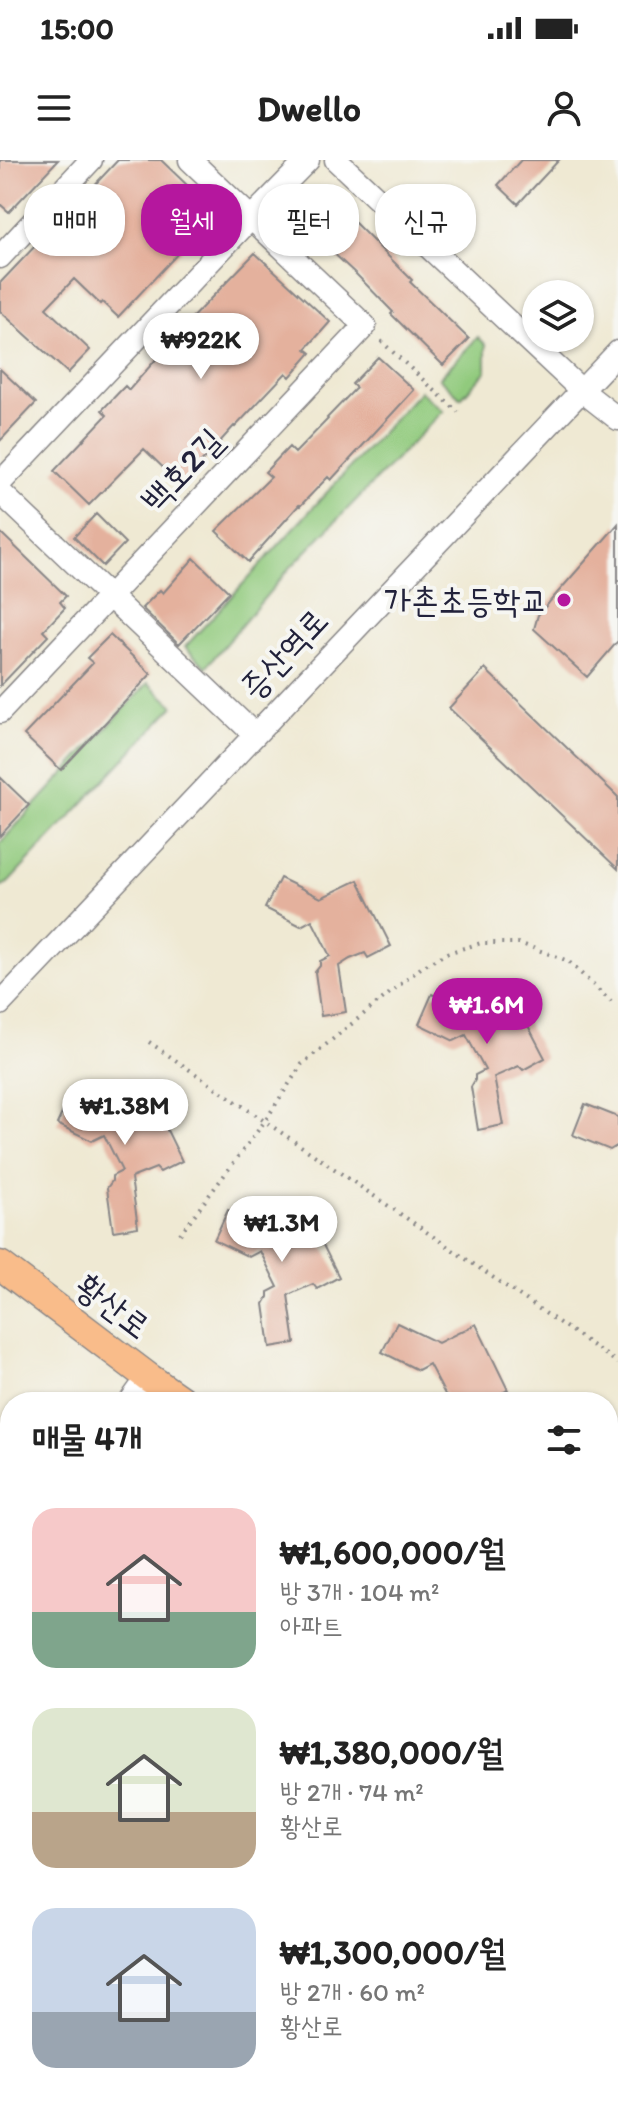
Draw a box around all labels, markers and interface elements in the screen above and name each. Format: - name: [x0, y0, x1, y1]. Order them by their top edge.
- text: 15:00: [40, 10, 114, 47]
- icon: menu: [32, 86, 76, 130]
- icon: person: [542, 86, 586, 130]
- text: Dwello: [257, 87, 361, 130]
- chip: 매매: [24, 184, 125, 256]
- chip: 월세: [141, 184, 242, 256]
- chip: 필터: [258, 184, 359, 256]
- chip: 신규: [375, 184, 476, 256]
- map controls: [522, 280, 594, 352]
- button: layers: [522, 280, 594, 352]
- pin: ₩922K: [145, 313, 257, 381]
- text: ₩922K: [161, 323, 241, 355]
- street label: 백호2길: [133, 420, 231, 520]
- place label: 가촌초등학교: [384, 580, 548, 621]
- marker: 가촌초등학교: [555, 591, 573, 609]
- street label: 증산역로: [232, 600, 336, 708]
- pin: ₩1.6M: [431, 978, 543, 1046]
- text: ₩1.6M: [450, 988, 524, 1020]
- pin: ₩1.38M: [60, 1079, 190, 1147]
- text: ₩1.38M: [80, 1089, 170, 1121]
- pin: ₩1.3M: [226, 1196, 338, 1264]
- text: ₩1.3M: [244, 1206, 320, 1238]
- street label: 황산로: [68, 1265, 158, 1347]
- text: 매물 4개: [32, 1418, 142, 1459]
- icon: filters: [542, 1418, 586, 1462]
- text: ₩1,600,000/월: [280, 1532, 505, 1573]
- icon: home: [96, 1540, 192, 1636]
- text: 방 3개 · 104 m²: [280, 1576, 439, 1608]
- text: 아파트: [280, 1610, 343, 1642]
- text: ₩1,380,000/월: [280, 1732, 504, 1773]
- icon: home: [96, 1740, 192, 1836]
- text: 방 2개 · 74 m²: [280, 1776, 424, 1808]
- text: 황산로: [280, 1810, 343, 1842]
- text: ₩1,300,000/월: [280, 1932, 506, 1973]
- icon: home: [96, 1940, 192, 2036]
- text: 방 2개 · 60 m²: [280, 1976, 425, 2008]
- text: 황산로: [280, 2010, 343, 2042]

